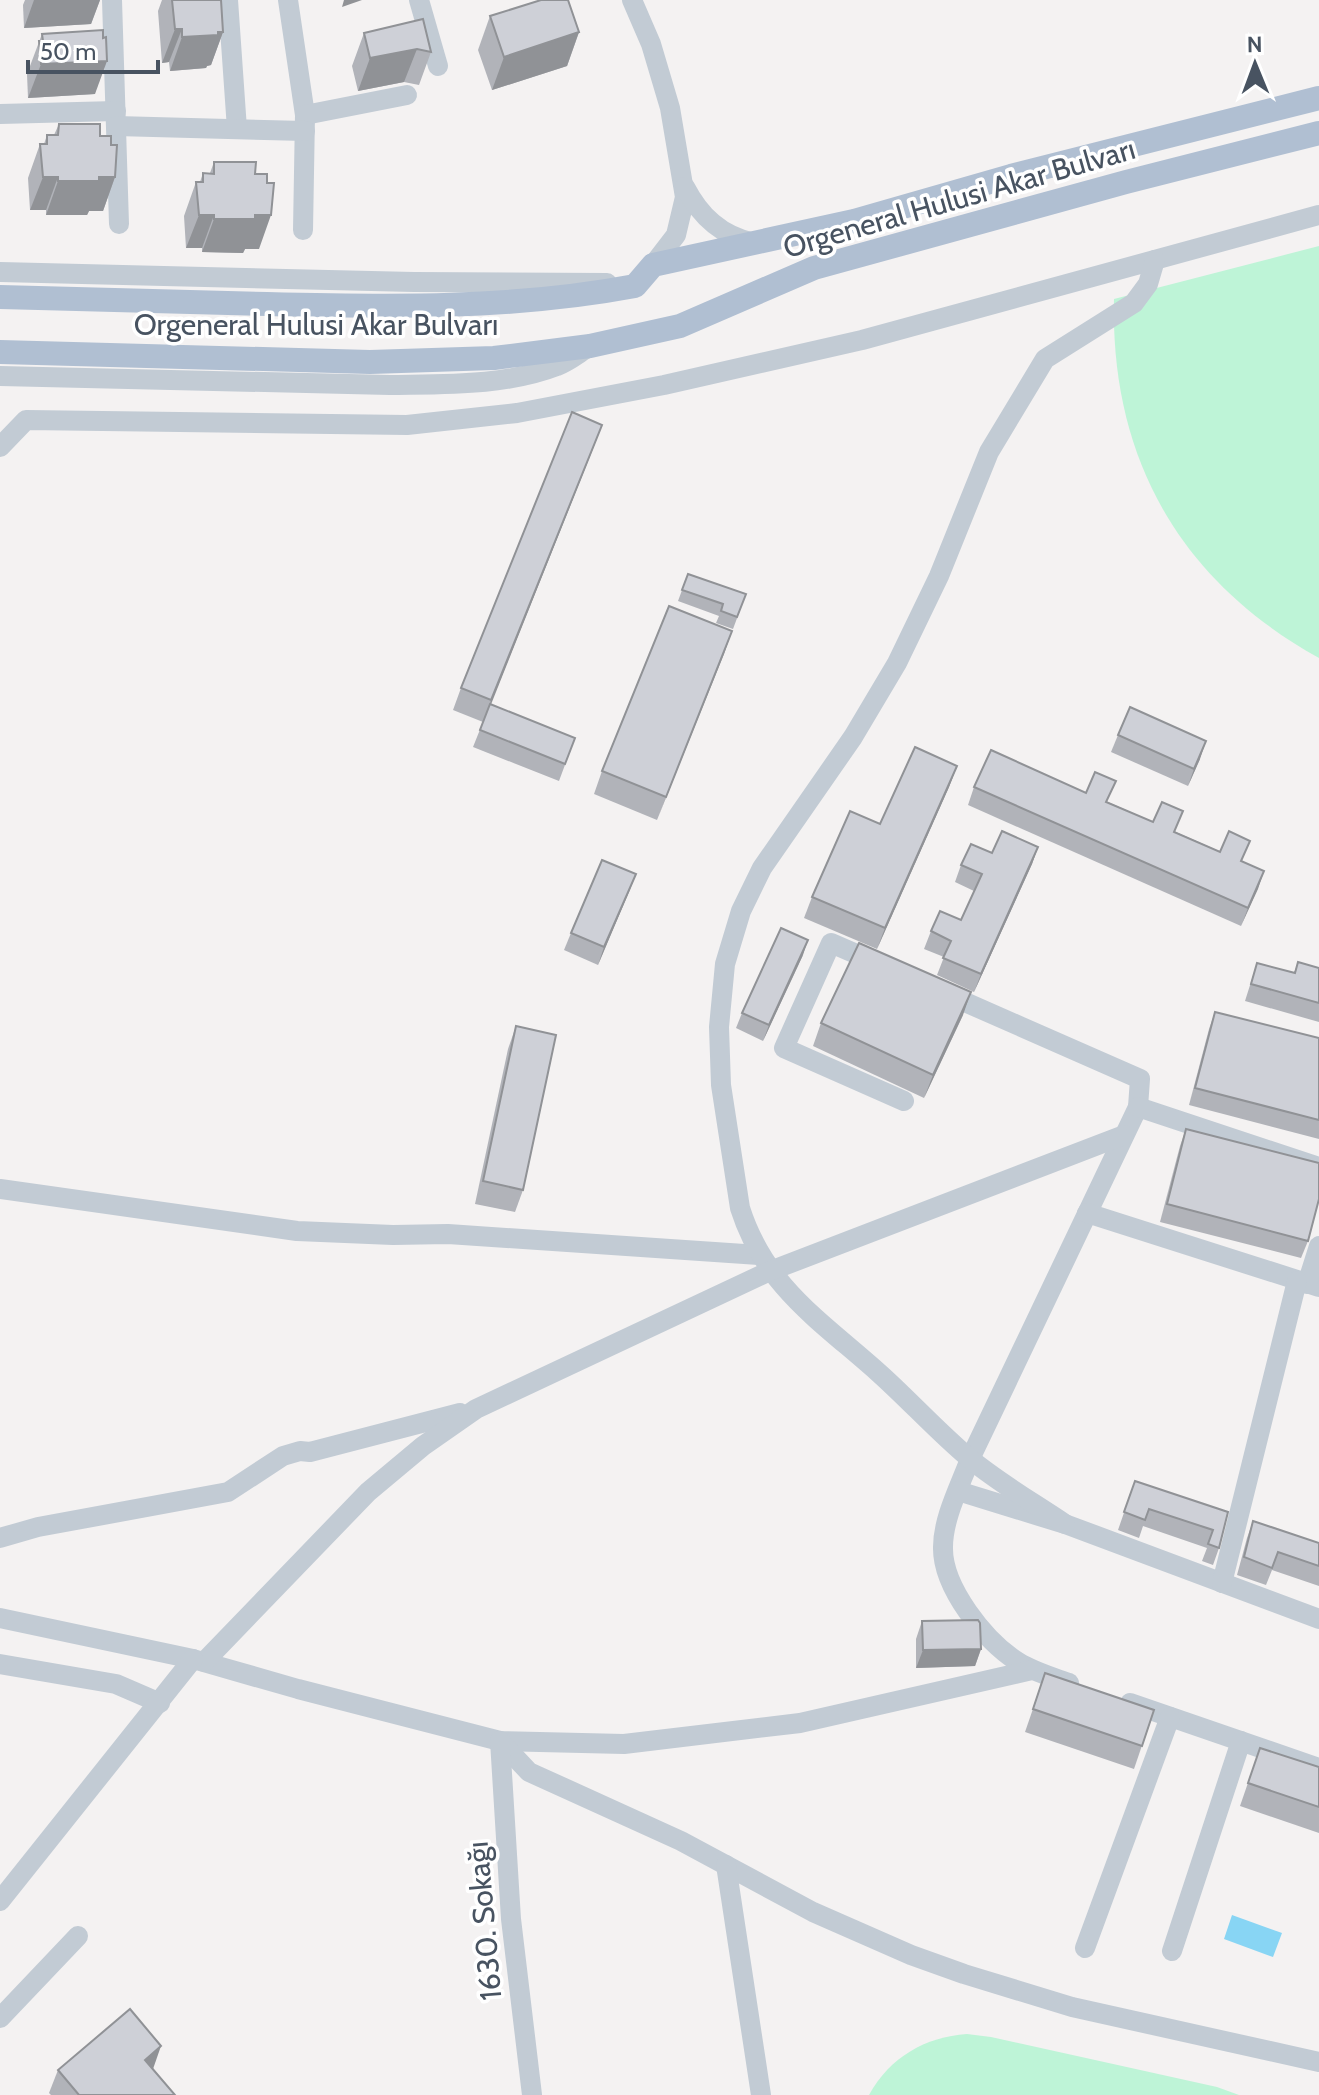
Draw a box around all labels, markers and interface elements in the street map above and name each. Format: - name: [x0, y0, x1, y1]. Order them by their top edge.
- scale bar: [28, 24, 158, 74]
- north arrow: [1215, 24, 1295, 104]
- text: N: [1247, 31, 1263, 58]
- text: 50 m: [40, 37, 96, 66]
- street label: Orgeneral Hulusi Akar Bulvarı: [779, 130, 1139, 266]
- street label: Orgeneral Hulusi Akar Bulvarı: [134, 306, 498, 343]
- street label: 1630. Sokağı: [459, 1840, 509, 2002]

